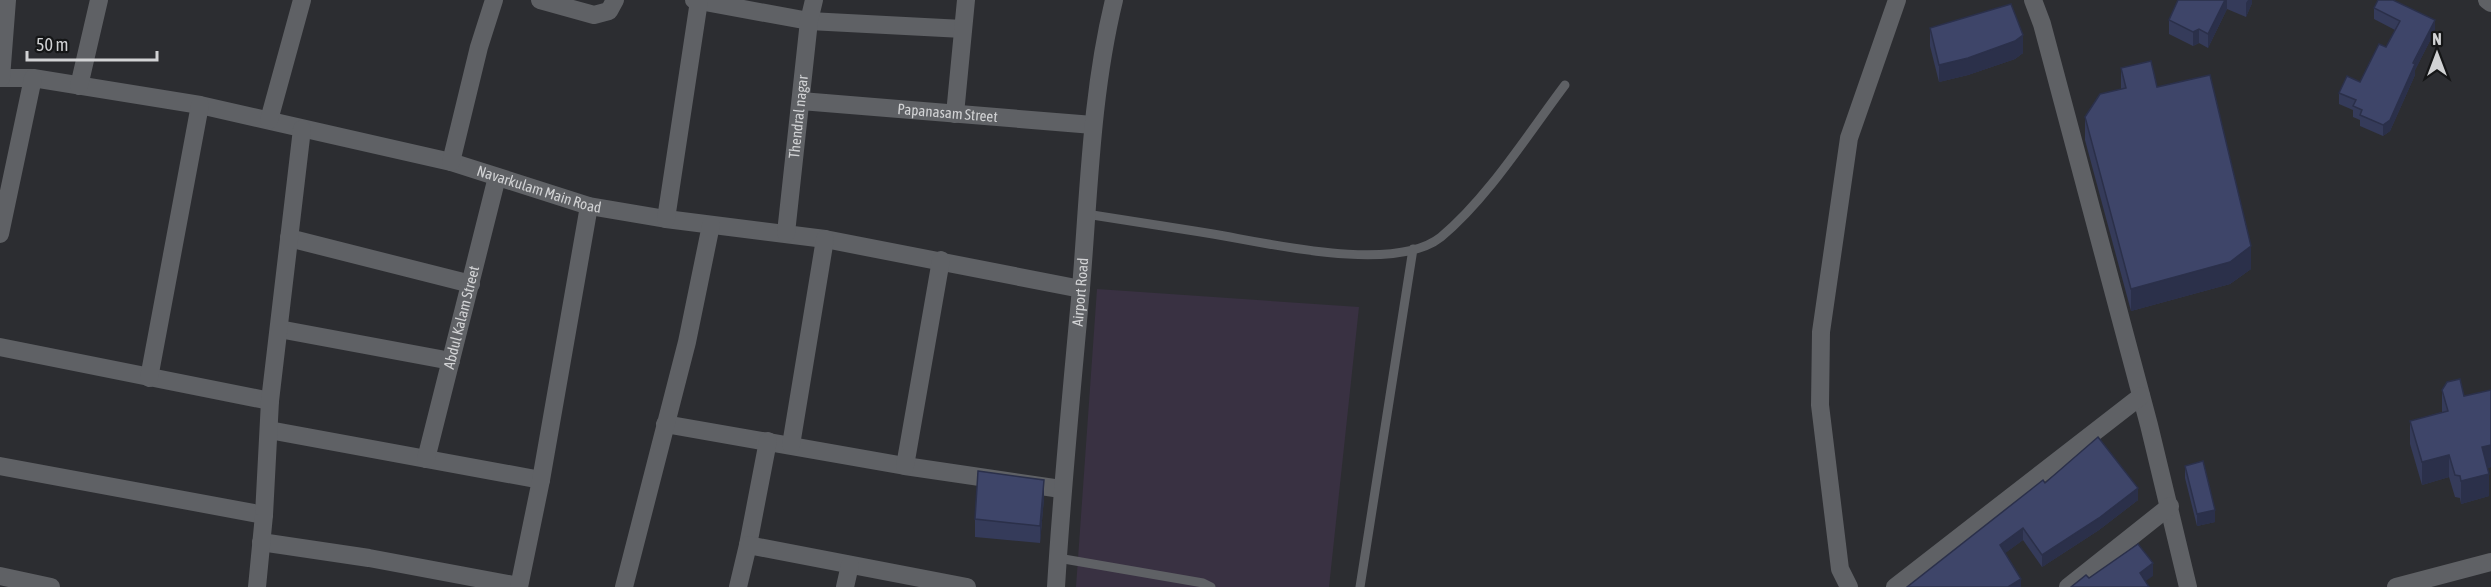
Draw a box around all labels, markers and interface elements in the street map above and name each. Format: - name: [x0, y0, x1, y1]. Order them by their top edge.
- scale bar: [27, 24, 158, 62]
- north arrow: [2407, 24, 2467, 84]
- text: N: [2432, 30, 2442, 48]
- text: 50 m: [36, 34, 68, 55]
- street label: Thendral nagar: [785, 73, 811, 159]
- street label: Papanasam Street: [897, 100, 998, 125]
- street label: Navarkulam Main Road: [475, 162, 603, 216]
- street label: Airport Road: [1069, 257, 1091, 327]
- street label: Abdul Kalam Street: [440, 264, 482, 371]

